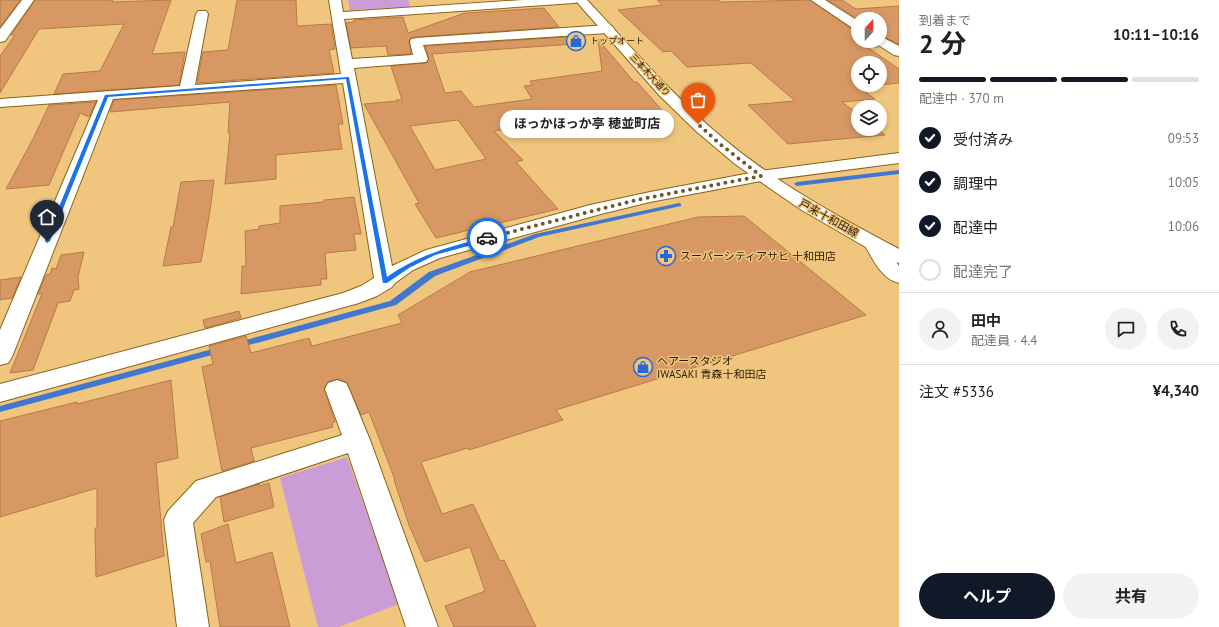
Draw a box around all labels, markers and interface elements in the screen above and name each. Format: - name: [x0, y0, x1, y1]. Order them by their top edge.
- north arrow: [851, 12, 887, 48]
- map controls: [851, 12, 887, 136]
- text: 到着まで: [919, 12, 971, 29]
- text: 10:11–10:16: [1113, 25, 1199, 44]
- text: 2 分: [919, 27, 966, 60]
- shop icon: トップオート: [565, 30, 587, 52]
- place label: トップオート: [590, 35, 644, 46]
- street label: 三本木大通り: [628, 51, 673, 98]
- button: locate: [851, 56, 887, 92]
- pin: [681, 83, 715, 124]
- icon: bag: [687, 89, 709, 111]
- text: 配達中 · 370 m: [919, 90, 1004, 107]
- button: layers: [851, 100, 887, 136]
- callout: ほっかほっか亭 穂並町店: [500, 110, 674, 138]
- text: ほっかほっか亭 穂並町店: [514, 115, 660, 132]
- icon: check: [919, 127, 941, 149]
- text: 受付済み: [953, 130, 1013, 149]
- text: 09:53: [1168, 130, 1199, 147]
- icon: check: [919, 171, 941, 193]
- text: 調理中: [953, 174, 998, 193]
- text: 10:05: [1168, 174, 1199, 191]
- street label: 戸来十和田線: [797, 196, 861, 240]
- pin: [30, 200, 64, 241]
- icon: home: [36, 206, 58, 228]
- icon: check: [919, 215, 941, 237]
- courier: [467, 218, 507, 258]
- text: 配達中: [953, 218, 998, 237]
- text: 10:06: [1168, 218, 1199, 235]
- icon: car: [476, 227, 498, 249]
- pharmacy icon: スーパーシティアサヒ 十和田店: [655, 245, 677, 267]
- place label: スーパーシティアサヒ 十和田店: [680, 249, 836, 263]
- text: 配達完了: [953, 262, 1013, 281]
- button: person: [919, 308, 961, 350]
- button: chat: [1105, 308, 1147, 350]
- button: phone: [1157, 308, 1199, 350]
- text: 田中: [971, 311, 1001, 330]
- text: 配達員 · 4.4: [971, 332, 1037, 349]
- place label: ヘアースタジオ IWASAKI 青森十和田店: [657, 354, 767, 381]
- shop icon: ヘアースタジオ IWASAKI 青森十和田店: [632, 356, 654, 378]
- text: ¥4,340: [1153, 381, 1199, 400]
- text: 注文 #5336: [919, 382, 994, 401]
- button: ヘルプ: [919, 573, 1055, 619]
- button: 共有: [1063, 573, 1199, 619]

